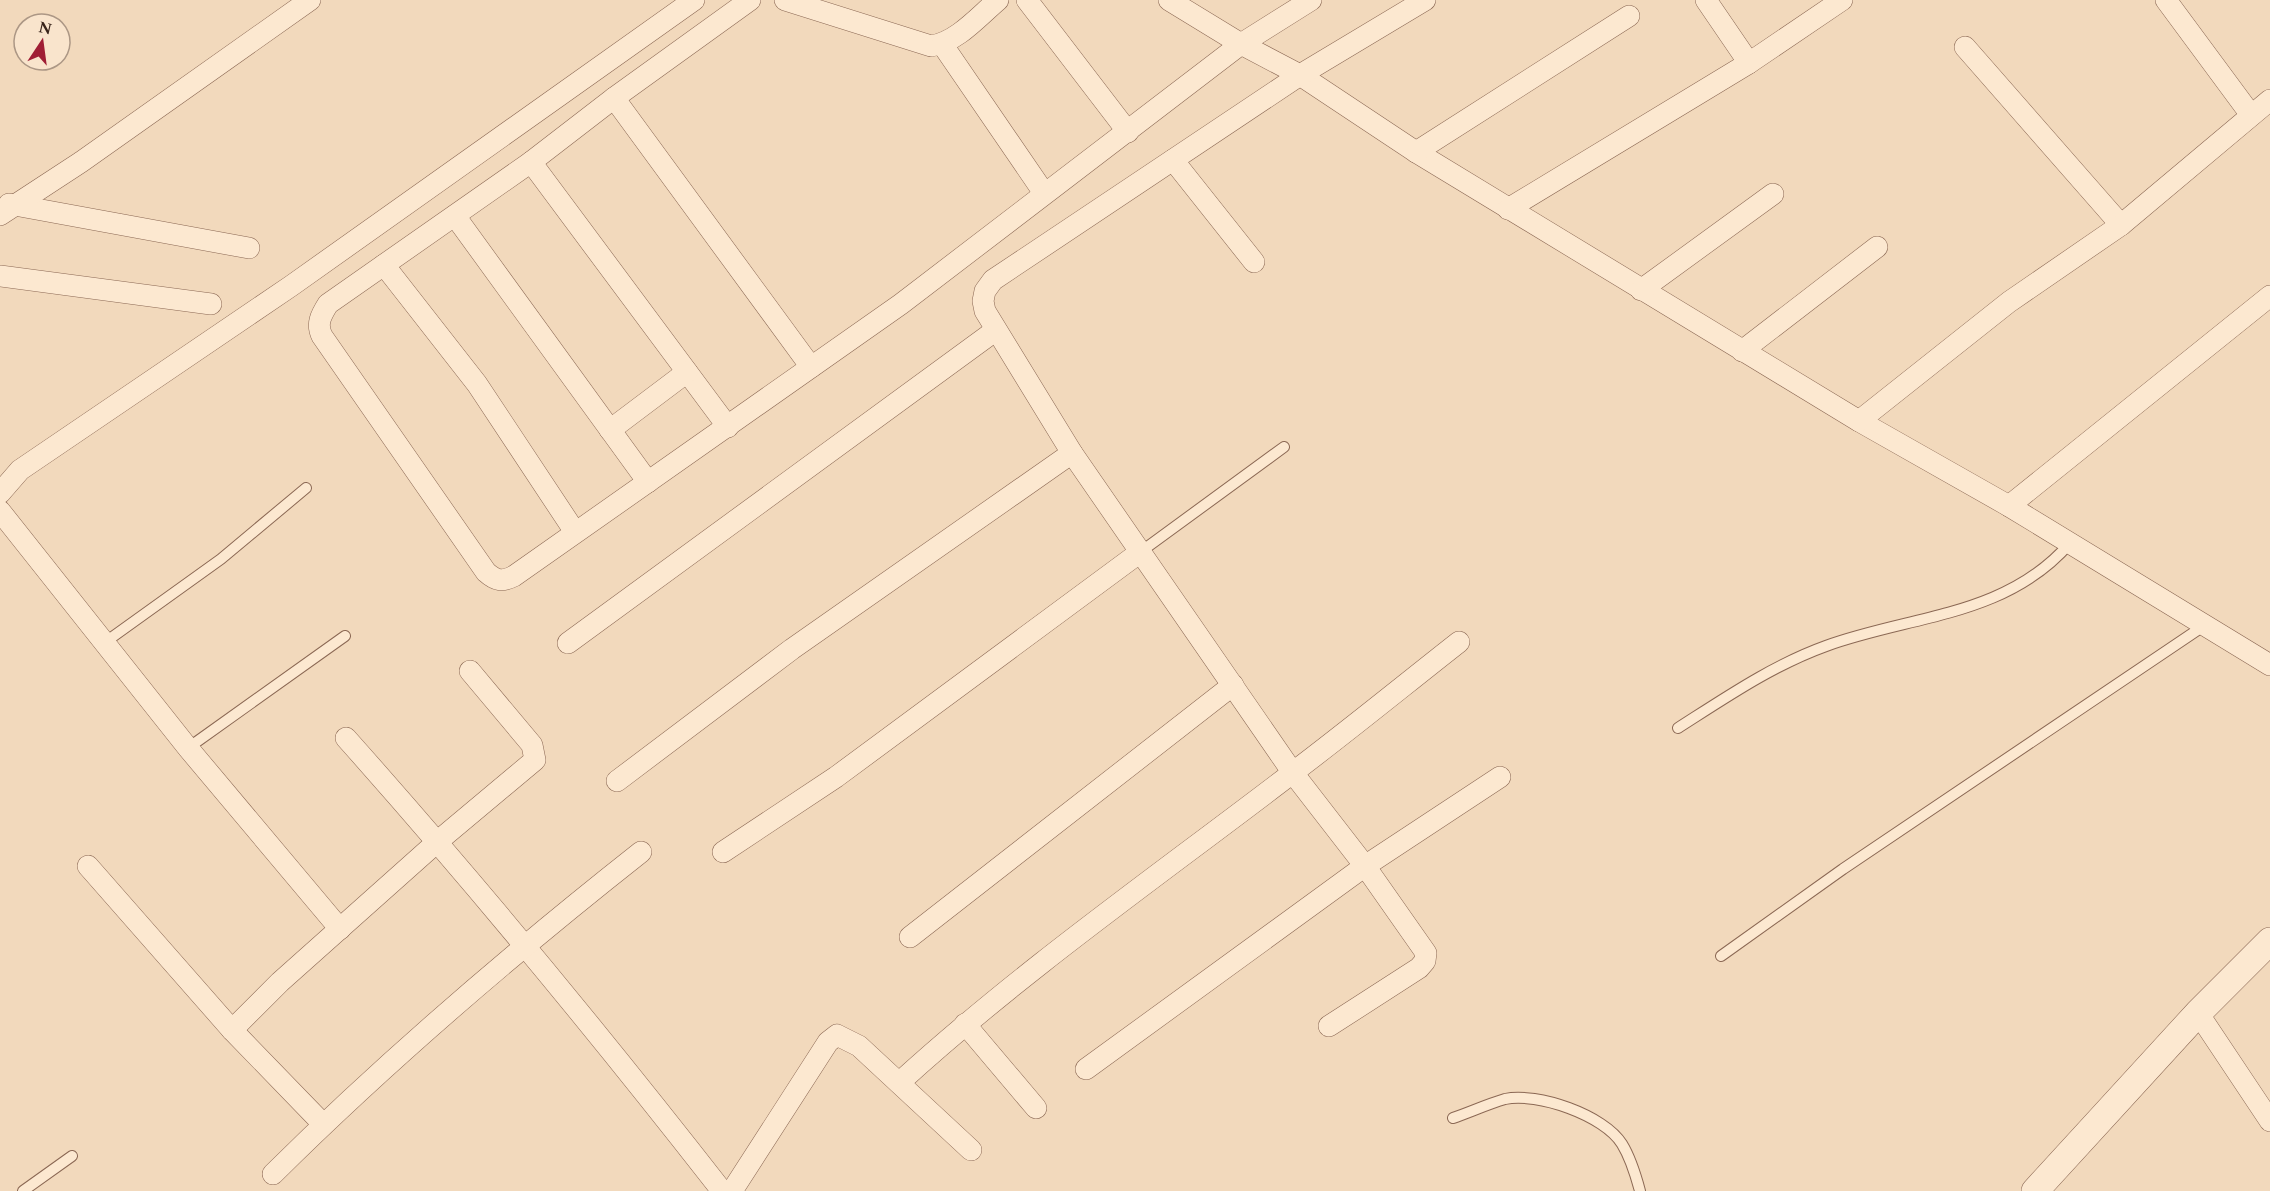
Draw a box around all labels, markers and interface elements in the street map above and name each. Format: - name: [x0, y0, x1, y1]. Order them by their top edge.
- north arrow: [12, 12, 72, 72]
- text: N: [36, 15, 54, 42]

